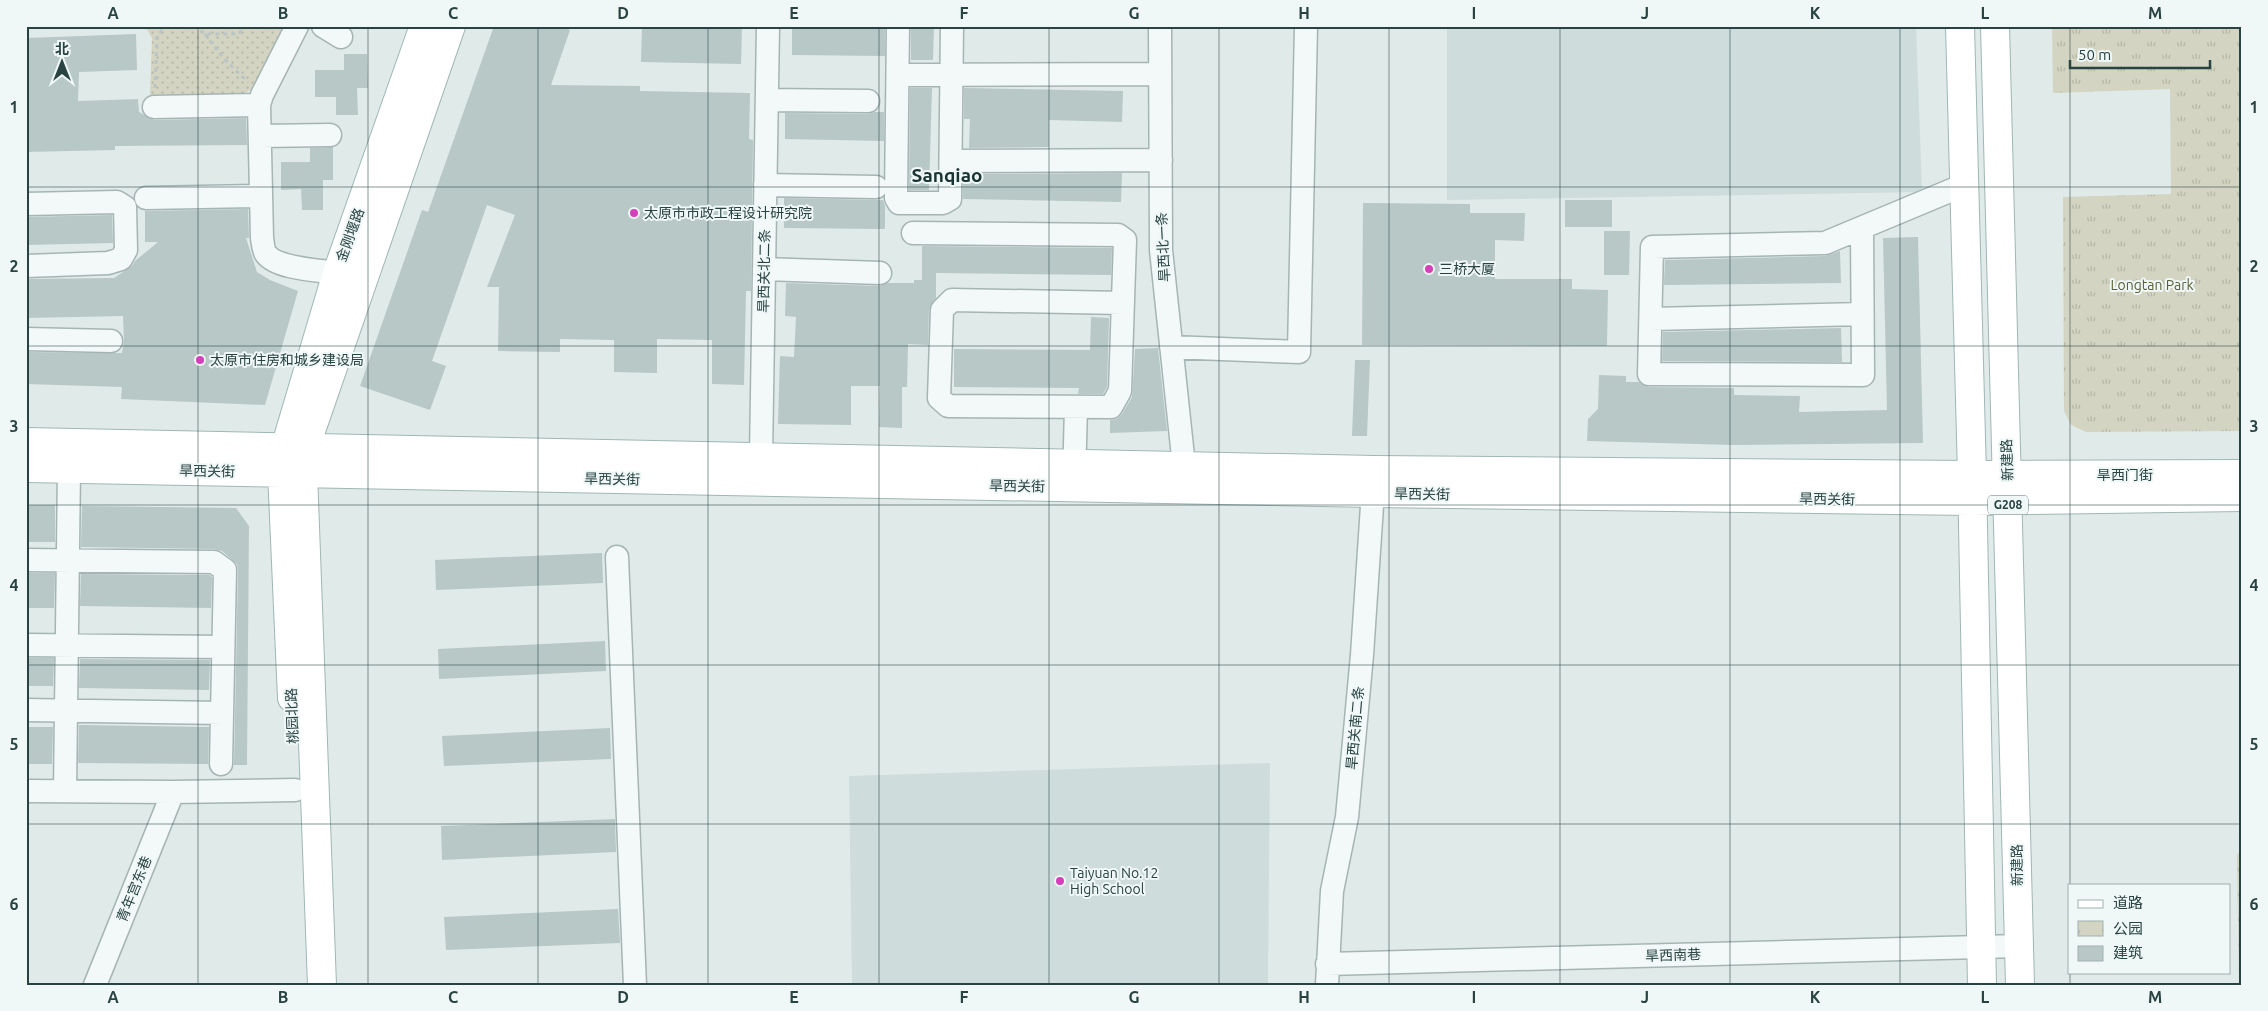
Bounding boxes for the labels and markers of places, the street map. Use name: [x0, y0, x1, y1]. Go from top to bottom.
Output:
place label: 太原市市政工程设计研究院: [644, 205, 812, 221]
marker: 太原市市政工程设计研究院: [628, 207, 640, 219]
place label: 三桥大厦: [1439, 261, 1495, 277]
marker: 三桥大厦: [1423, 263, 1435, 275]
place label: 太原市住房和城乡建设局: [210, 352, 364, 368]
marker: 太原市住房和城乡建设局: [194, 354, 206, 366]
place label: Taiyuan No.12 High School: [1070, 865, 1158, 897]
marker: Taiyuan No.12 High School: [1054, 875, 1066, 887]

